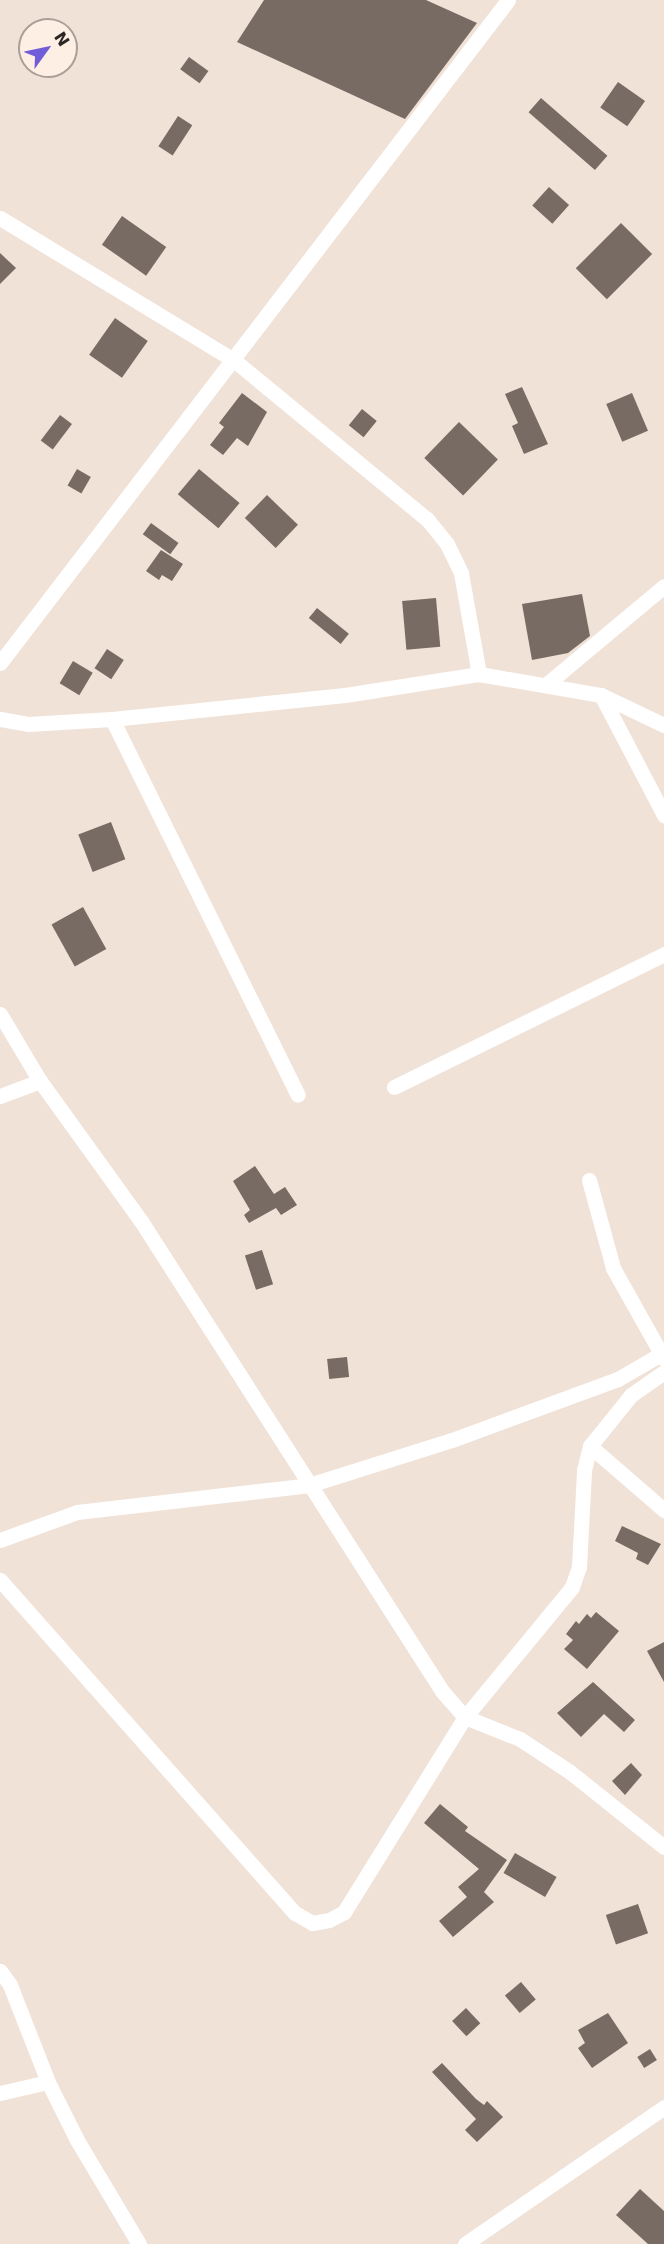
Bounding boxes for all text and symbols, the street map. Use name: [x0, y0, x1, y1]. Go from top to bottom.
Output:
north arrow: [18, 18, 78, 78]
text: N: [50, 28, 73, 50]

